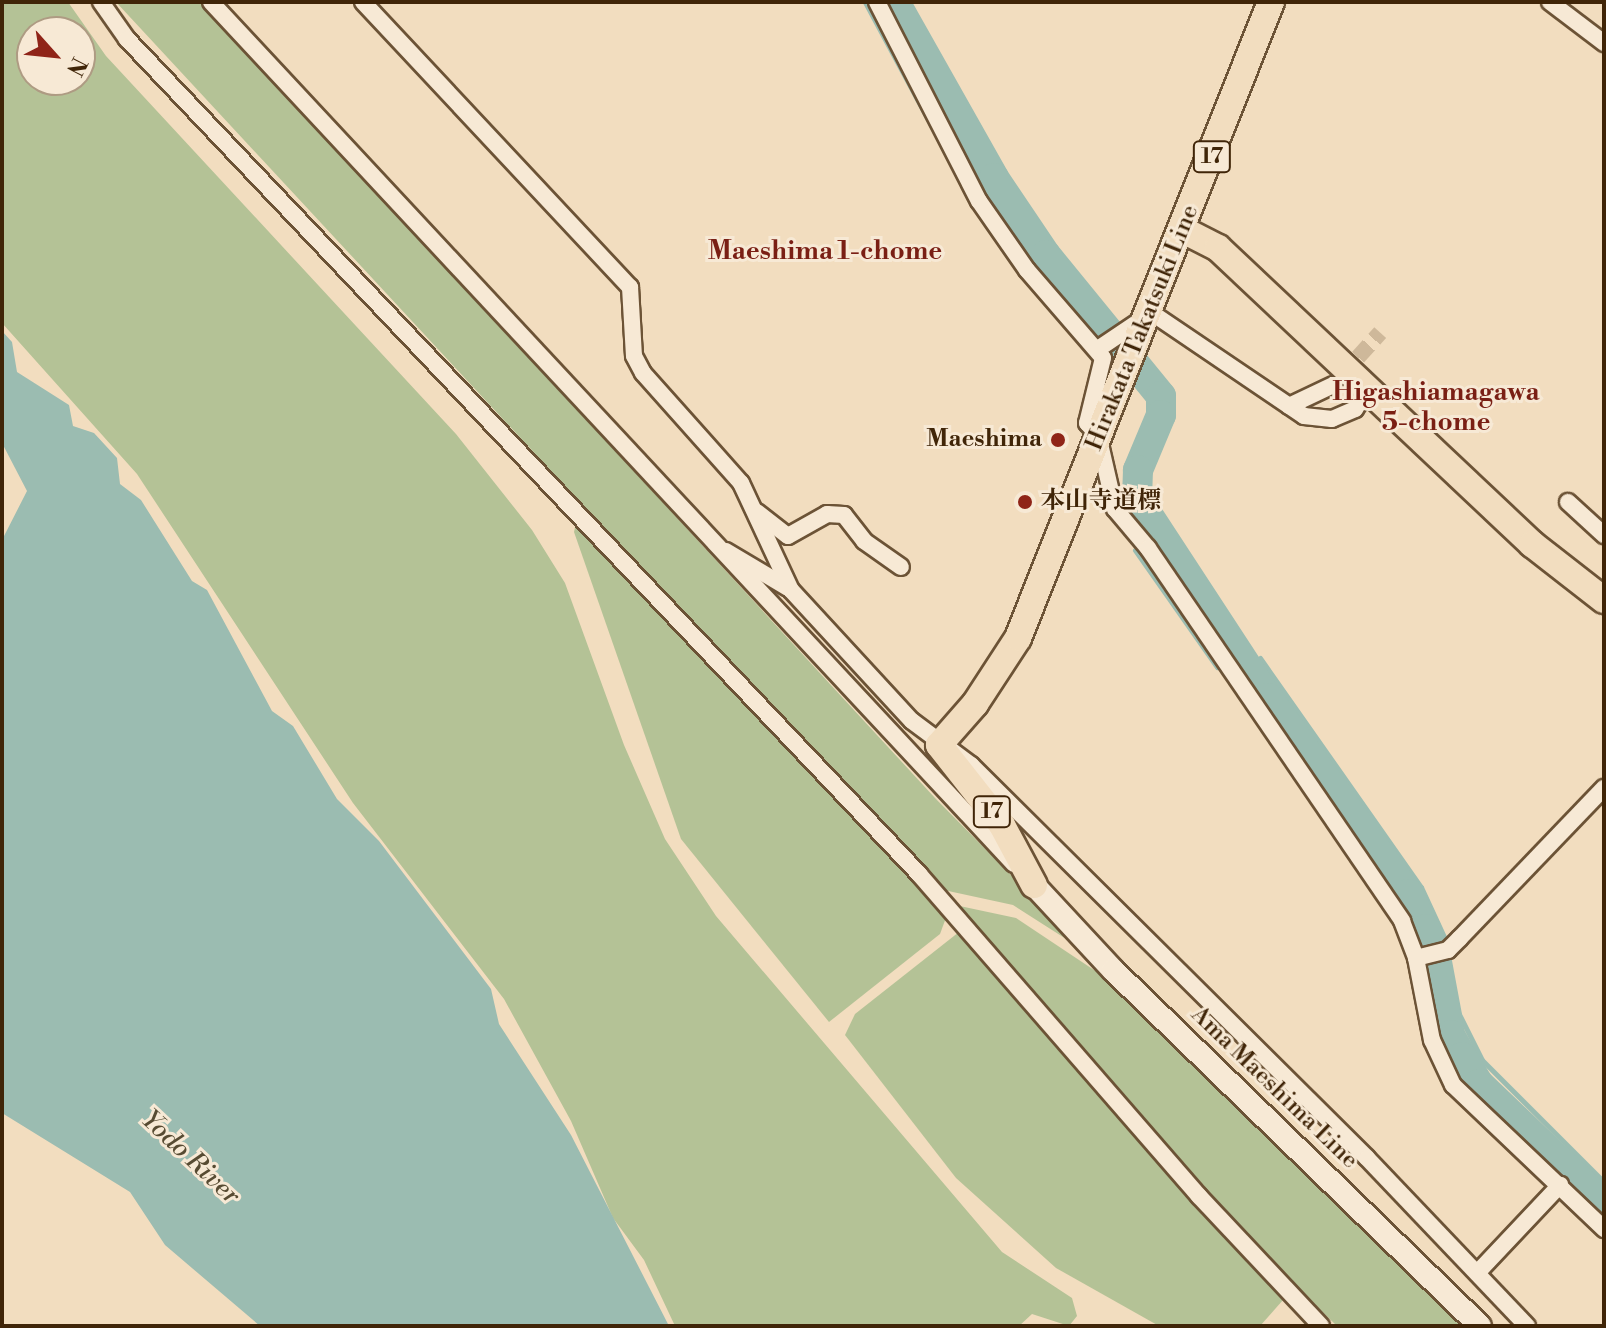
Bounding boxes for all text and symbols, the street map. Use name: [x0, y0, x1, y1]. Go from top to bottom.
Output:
north arrow: [16, 16, 96, 96]
text: N: [60, 52, 92, 80]
road number: 17: [1192, 139, 1232, 175]
street label: Hirakata Takatsuki Line: [1081, 201, 1205, 455]
district label: Maeshima 1-chome: [708, 236, 942, 268]
district label: Higashiamagawa 5-chome: [1332, 377, 1540, 438]
place label: Maeshima: [926, 426, 1042, 454]
marker: Maeshima: [1049, 431, 1067, 449]
place label: 本山寺道標: [1041, 488, 1161, 516]
marker: 本山寺道標: [1016, 493, 1034, 511]
road number: 17: [972, 794, 1012, 830]
street label: Ama Maeshima Line: [1184, 1001, 1364, 1175]
water label: Yodo River: [134, 1105, 246, 1211]

